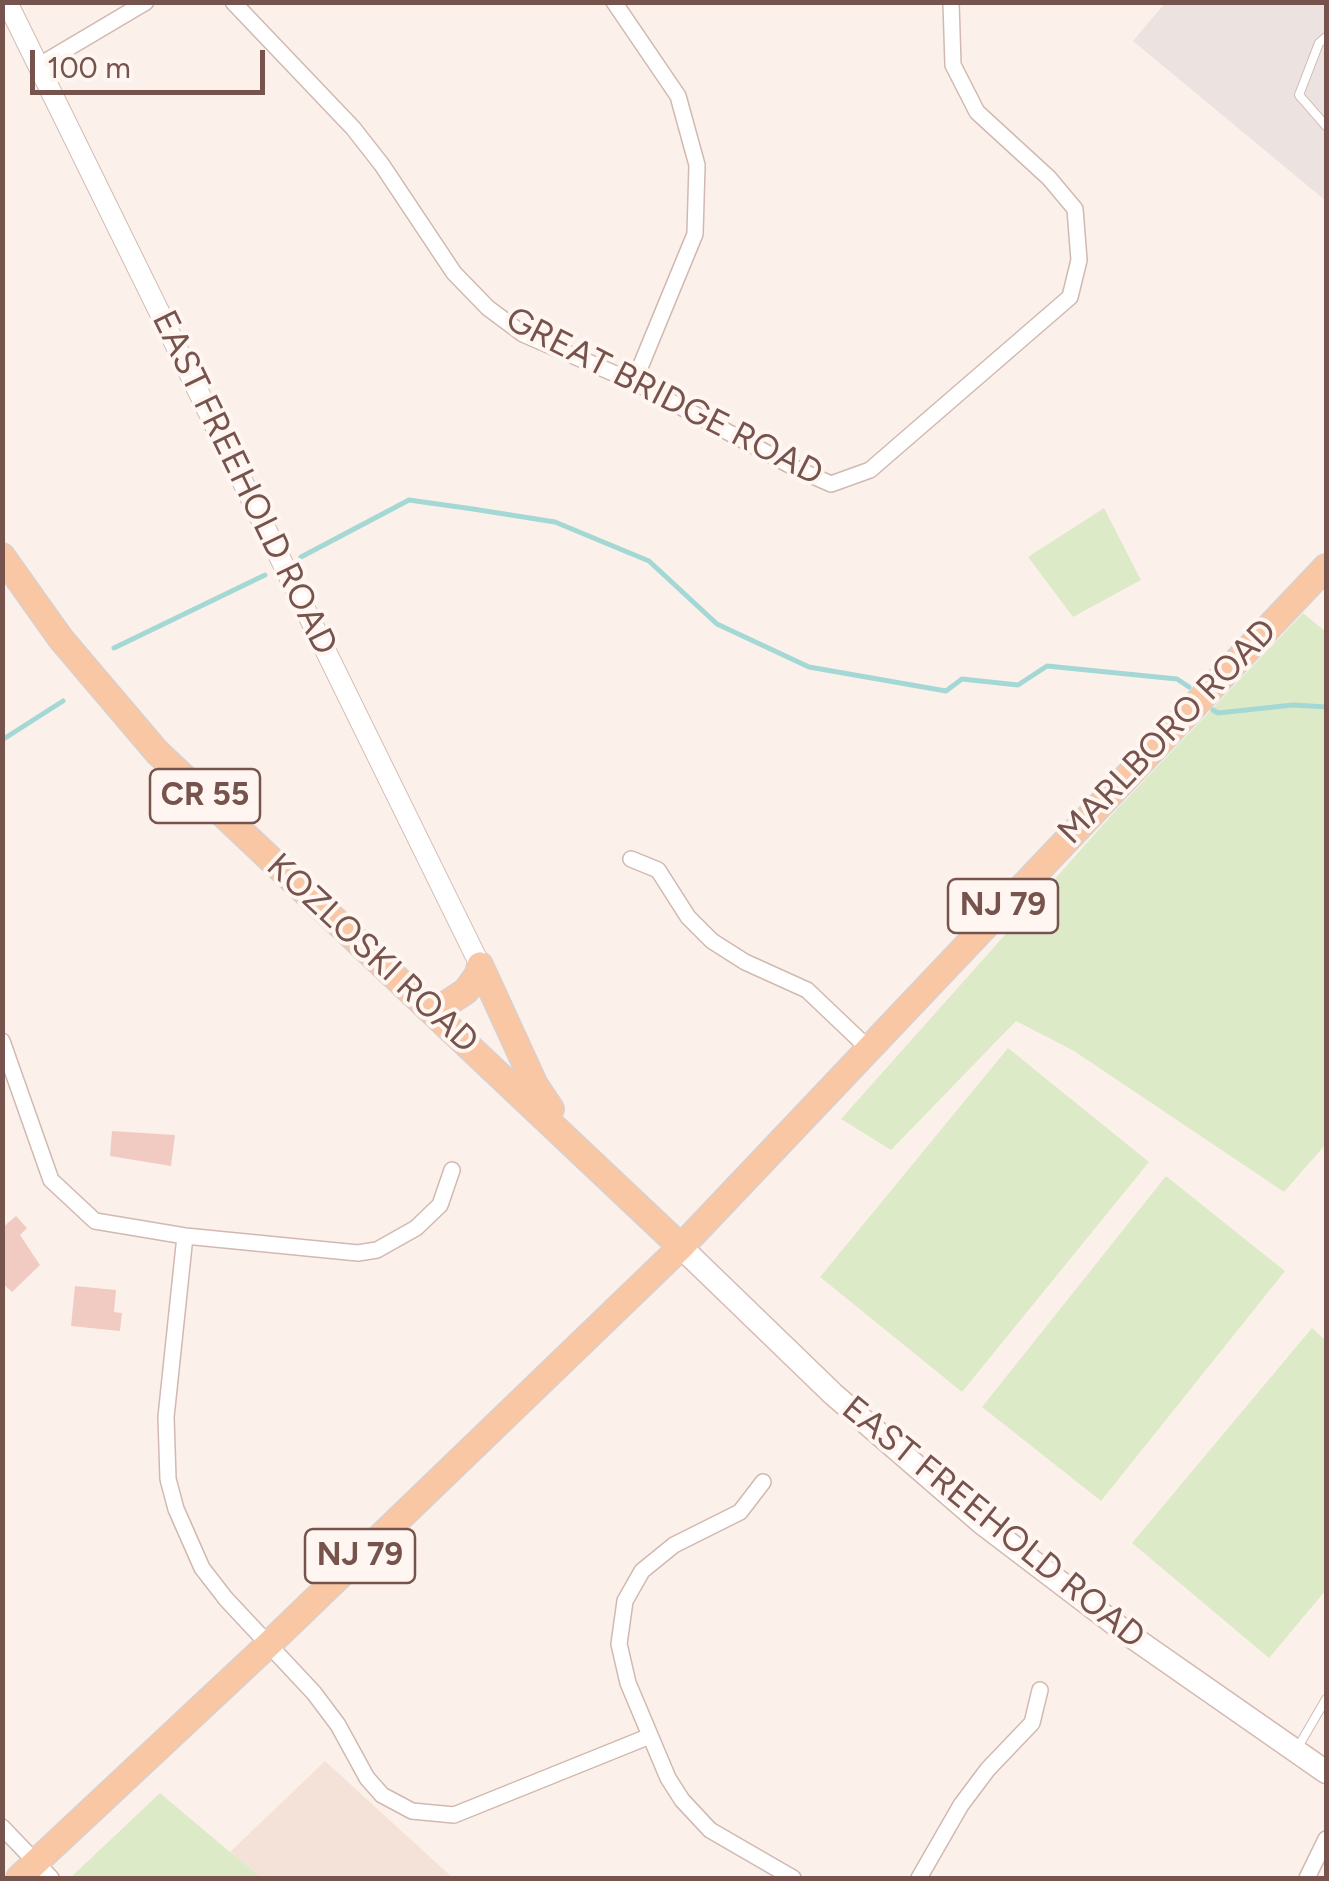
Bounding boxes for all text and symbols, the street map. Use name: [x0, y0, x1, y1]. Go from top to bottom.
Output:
scale bar: [35, 30, 270, 92]
text: 100 m: [47, 49, 131, 86]
street label: GREAT BRIDGE ROAD: [498, 299, 830, 495]
street label: EAST FREEHOLD ROAD: [142, 304, 346, 662]
street label: MARLBORO ROAD: [1050, 611, 1286, 853]
road number: CR 55: [150, 769, 260, 823]
street label: KOZLOSKI ROAD: [258, 845, 486, 1063]
road number: NJ 79: [948, 879, 1058, 933]
street label: EAST FREEHOLD ROAD: [833, 1388, 1153, 1658]
road number: NJ 79: [305, 1529, 415, 1583]

